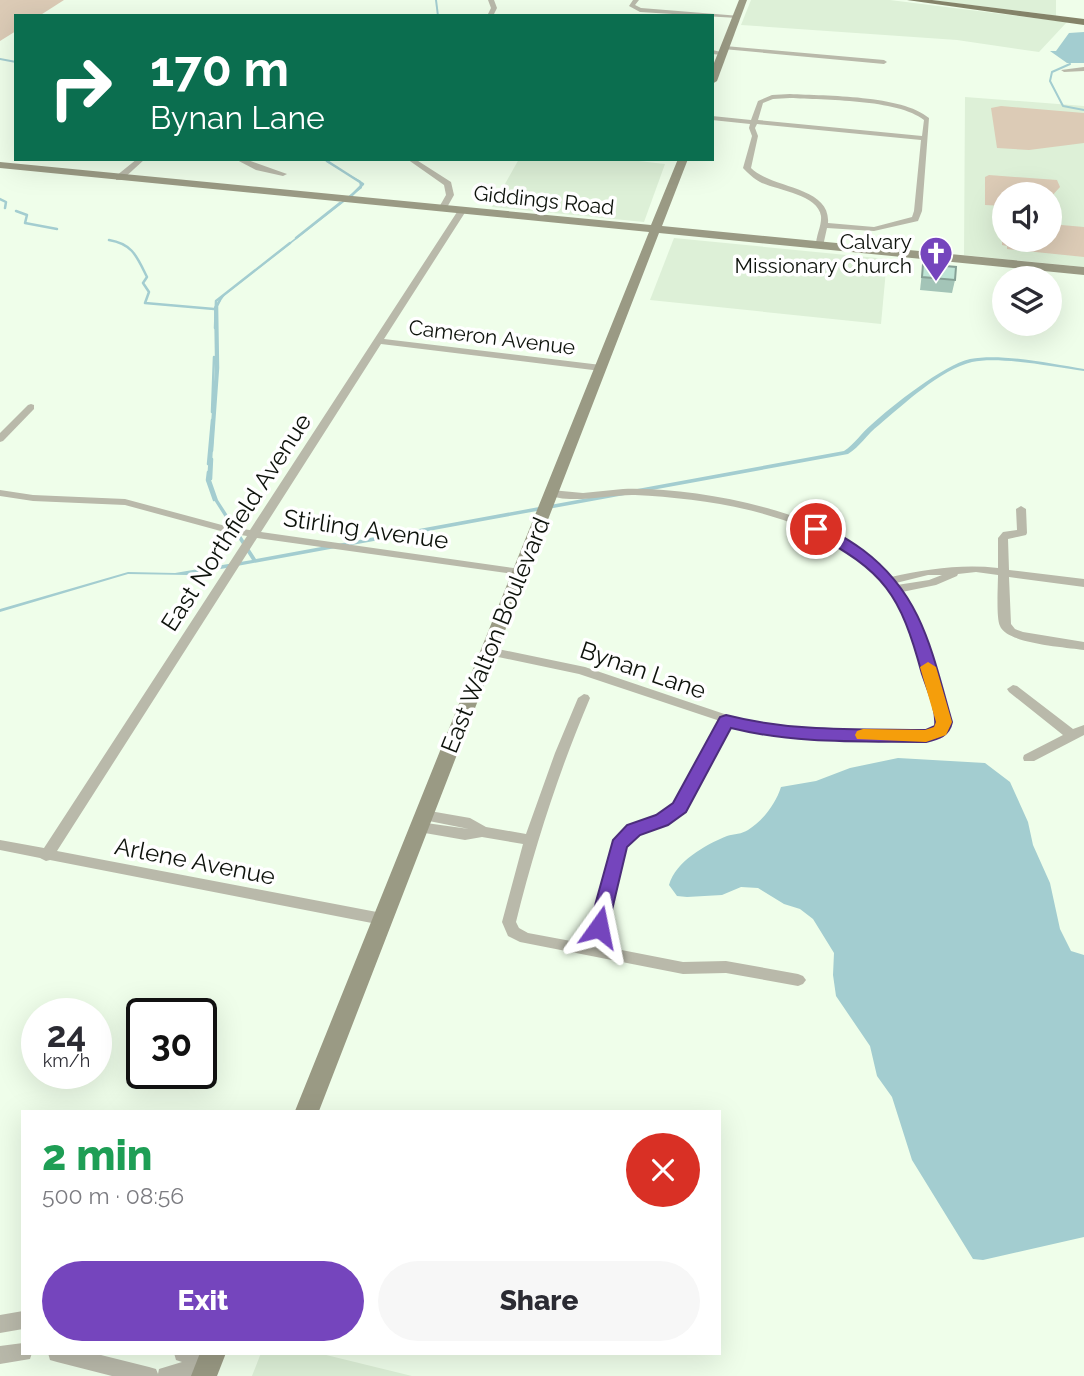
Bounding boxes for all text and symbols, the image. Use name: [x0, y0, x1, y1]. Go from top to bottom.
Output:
text: 170 m: [150, 40, 289, 97]
icon: right: [35, 42, 126, 133]
text: Bynan Lane: [150, 99, 325, 136]
street label: Giddings Road: [472, 180, 616, 220]
map controls: [992, 182, 1062, 336]
button: sound: [992, 182, 1062, 252]
place label: Calvary Missionary Church: [734, 229, 912, 278]
church icon: Calvary Missionary Church: [917, 234, 955, 283]
button: layers: [992, 266, 1062, 336]
street label: Cameron Avenue: [407, 314, 577, 360]
street label: East Northfield Avenue: [155, 408, 317, 636]
pin: [786, 499, 846, 559]
street label: Stirling Avenue: [282, 503, 450, 555]
icon: arrive: [797, 510, 835, 548]
street label: East Walton Boulevard: [434, 513, 556, 757]
street label: Bynan Lane: [576, 635, 710, 705]
street label: Arlene Avenue: [112, 831, 278, 891]
position arrow: [562, 890, 636, 964]
speed limit sign: 30: [126, 998, 217, 1089]
text: 24: [47, 1014, 86, 1055]
text: km/h: [43, 1050, 90, 1071]
text: 2 min: [42, 1131, 152, 1180]
button: close: [626, 1133, 700, 1207]
text: 500 m · 08:56: [42, 1182, 184, 1209]
button: Exit: [42, 1261, 364, 1341]
button: Share: [378, 1261, 700, 1341]

